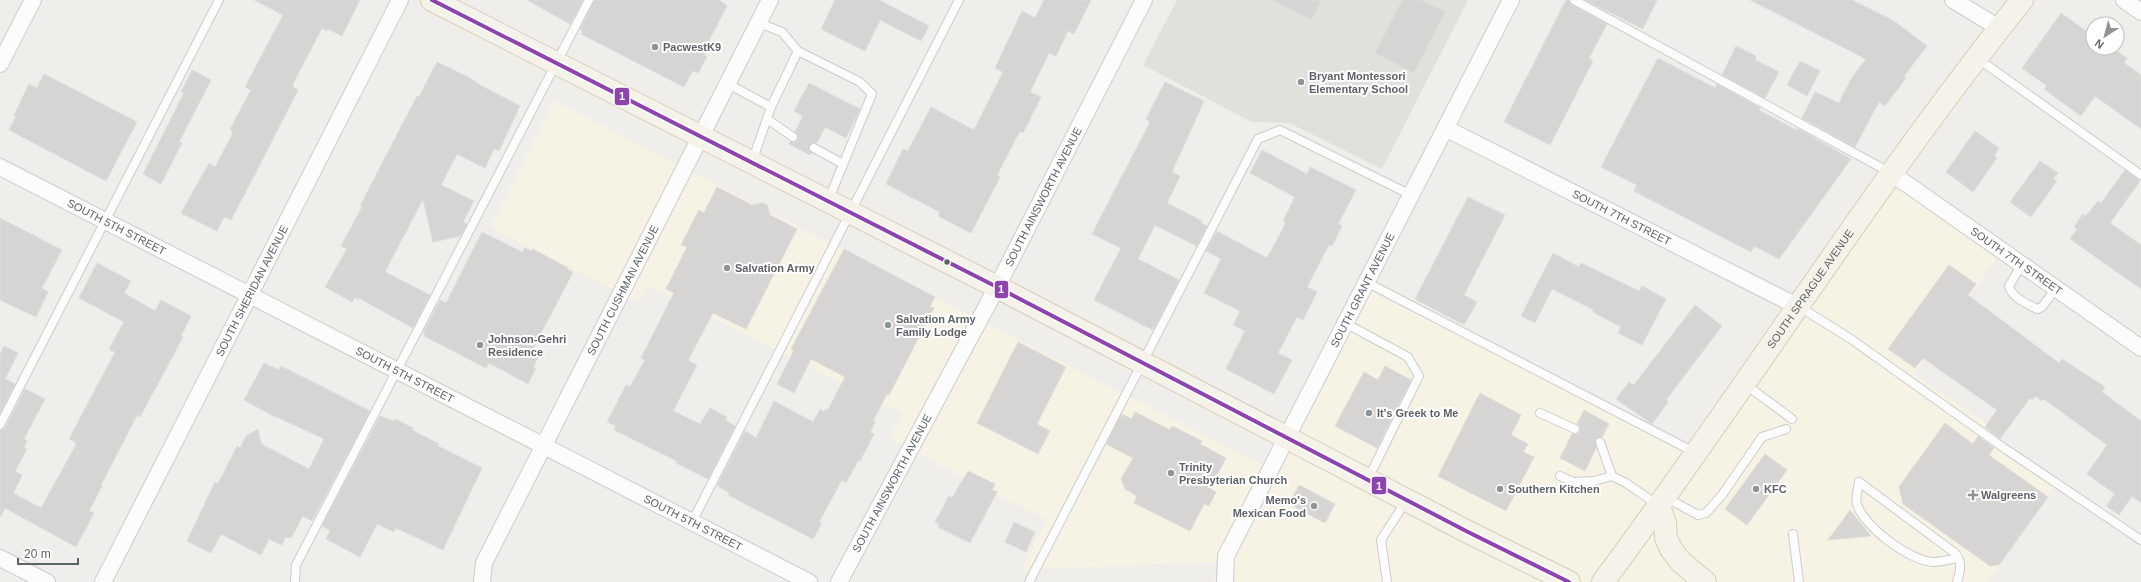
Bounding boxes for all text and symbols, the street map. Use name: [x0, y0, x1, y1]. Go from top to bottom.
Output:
north arrow: [2085, 16, 2125, 56]
text: N: [2092, 37, 2106, 51]
place label: PacwestK9: [663, 41, 721, 53]
marker: PacwestK9: [650, 42, 660, 52]
place label: Bryant Montessori Elementary School: [1309, 70, 1408, 95]
marker: Bryant Montessori Elementary School: [1296, 77, 1306, 87]
line badge: 1: [614, 87, 630, 106]
text: 1: [619, 90, 625, 102]
street label: SOUTH AINSWORTH AVENUE: [1003, 125, 1084, 269]
street label: SOUTH 7TH STREET: [1570, 187, 1673, 247]
street label: SOUTH 5TH STREET: [65, 197, 168, 257]
street label: SOUTH SHERIDAN AVENUE: [213, 223, 290, 358]
street label: SOUTH CUSHMAN AVENUE: [585, 223, 661, 357]
street label: SOUTH 7TH STREET: [1968, 225, 2065, 297]
street label: SOUTH SPRAGUE AVENUE: [1765, 227, 1856, 351]
street label: SOUTH GRANT AVENUE: [1328, 231, 1397, 349]
unlabelled marker: [942, 257, 952, 267]
place label: Salvation Army: [735, 262, 816, 274]
marker: Salvation Army: [722, 263, 732, 273]
line badge: 1: [994, 280, 1009, 299]
text: 1: [998, 283, 1004, 295]
place label: Salvation Army Family Lodge: [896, 313, 977, 338]
marker: Salvation Army Family Lodge: [883, 320, 893, 330]
place label: Johnson-Gehri Residence: [488, 333, 566, 358]
marker: Johnson-Gehri Residence: [475, 340, 485, 350]
street label: SOUTH 5TH STREET: [354, 344, 456, 405]
place label: It's Greek to Me: [1377, 407, 1458, 419]
marker: It's Greek to Me: [1364, 408, 1374, 418]
street label: SOUTH AINSWORTH AVENUE: [850, 412, 934, 554]
place label: Trinity Presbyterian Church: [1179, 461, 1287, 486]
marker: Trinity Presbyterian Church: [1166, 468, 1176, 478]
line badge: 1: [1371, 476, 1387, 495]
text: 1: [1376, 480, 1382, 492]
place label: Southern Kitchen: [1508, 483, 1600, 495]
place label: KFC: [1764, 483, 1787, 495]
marker: Southern Kitchen: [1495, 484, 1505, 494]
marker: KFC: [1751, 484, 1761, 494]
place label: Walgreens: [1981, 489, 2036, 501]
marker: Walgreens: [1968, 490, 1978, 500]
street label: SOUTH 5TH STREET: [642, 492, 745, 553]
place label: Memo's Mexican Food: [1233, 494, 1306, 519]
marker: Memo's Mexican Food: [1309, 501, 1319, 511]
scale bar: [18, 540, 78, 566]
text: 20 m: [24, 547, 51, 561]

